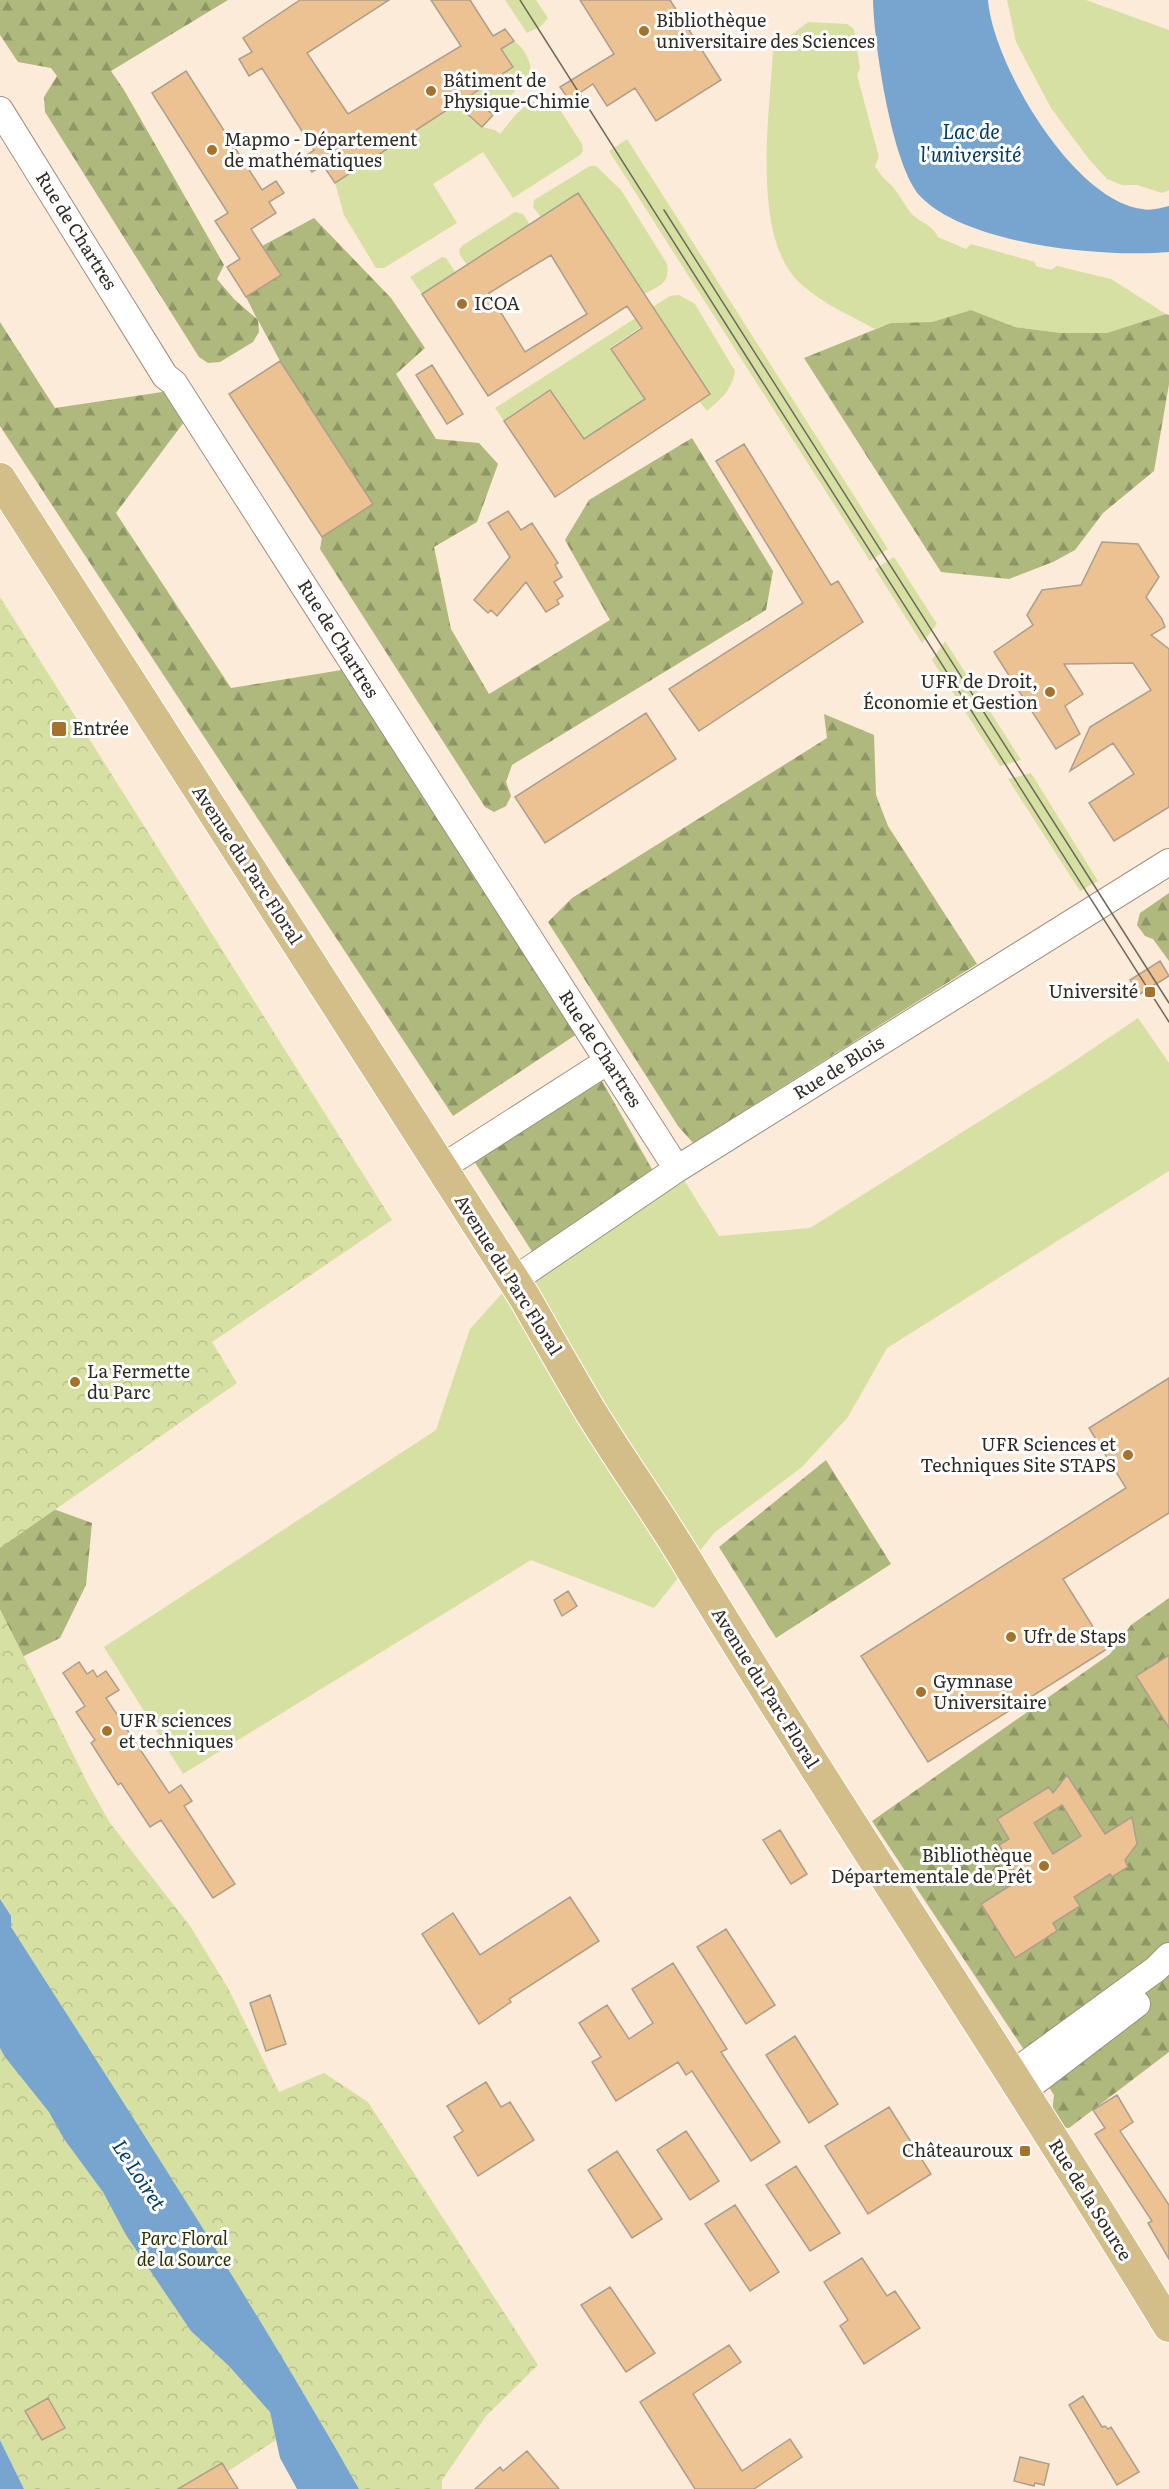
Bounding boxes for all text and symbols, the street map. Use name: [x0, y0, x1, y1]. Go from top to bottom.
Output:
place label: Bibliothèque universitaire des Sciences: [656, 6, 875, 54]
marker: Bibliothèque universitaire des Sciences: [637, 24, 651, 38]
place label: Bâtiment de Physique-Chimie: [443, 66, 590, 114]
marker: Bâtiment de Physique-Chimie: [424, 84, 438, 98]
water label: Lac de l'université: [920, 115, 1022, 168]
place label: Mapmo - Département de mathématiques: [224, 125, 418, 173]
marker: Mapmo - Département de mathématiques: [205, 143, 219, 157]
street label: Rue de Chartres: [30, 166, 125, 295]
place label: ICOA: [474, 289, 520, 316]
marker: ICOA: [455, 297, 469, 311]
street label: Rue de Chartres: [292, 574, 387, 703]
place label: UFR de Droit, Économie et Gestion: [863, 667, 1038, 715]
marker: UFR de Droit, Économie et Gestion: [1043, 685, 1057, 699]
place label: Entrée: [72, 714, 129, 741]
marker: Entrée: [50, 720, 68, 738]
street label: Avenue du Parc Floral: [187, 779, 310, 949]
place label: Université: [1048, 977, 1138, 1004]
street label: Rue de Chartres: [553, 984, 649, 1112]
marker: Université: [1143, 985, 1157, 999]
street label: Rue de Blois: [787, 1028, 889, 1105]
street label: Avenue du Parc Floral: [449, 1189, 570, 1360]
place label: La Fermette du Parc: [87, 1357, 190, 1405]
marker: La Fermette du Parc: [68, 1375, 82, 1389]
place label: UFR Sciences et Techniques Site STAPS: [920, 1430, 1117, 1478]
marker: UFR Sciences et Techniques Site STAPS: [1121, 1448, 1135, 1462]
street label: Avenue du Parc Floral: [706, 1602, 827, 1773]
place label: Ufr de Staps: [1023, 1622, 1126, 1649]
marker: Ufr de Staps: [1004, 1630, 1018, 1644]
place label: Gymnase Universitaire: [933, 1667, 1047, 1715]
marker: Gymnase Universitaire: [914, 1685, 928, 1699]
place label: UFR sciences et techniques: [119, 1706, 233, 1754]
marker: UFR sciences et techniques: [100, 1724, 114, 1738]
place label: Bibliothèque Départementale de Prêt: [831, 1841, 1033, 1889]
marker: Bibliothèque Départementale de Prêt: [1037, 1859, 1051, 1873]
water label: Le Loiret: [107, 2133, 175, 2215]
street label: Rue de la Source: [1043, 2133, 1140, 2265]
place label: Châteauroux: [902, 2136, 1014, 2163]
marker: Châteauroux: [1018, 2144, 1032, 2158]
park label: Parc Floral de la Source: [137, 2224, 231, 2272]

